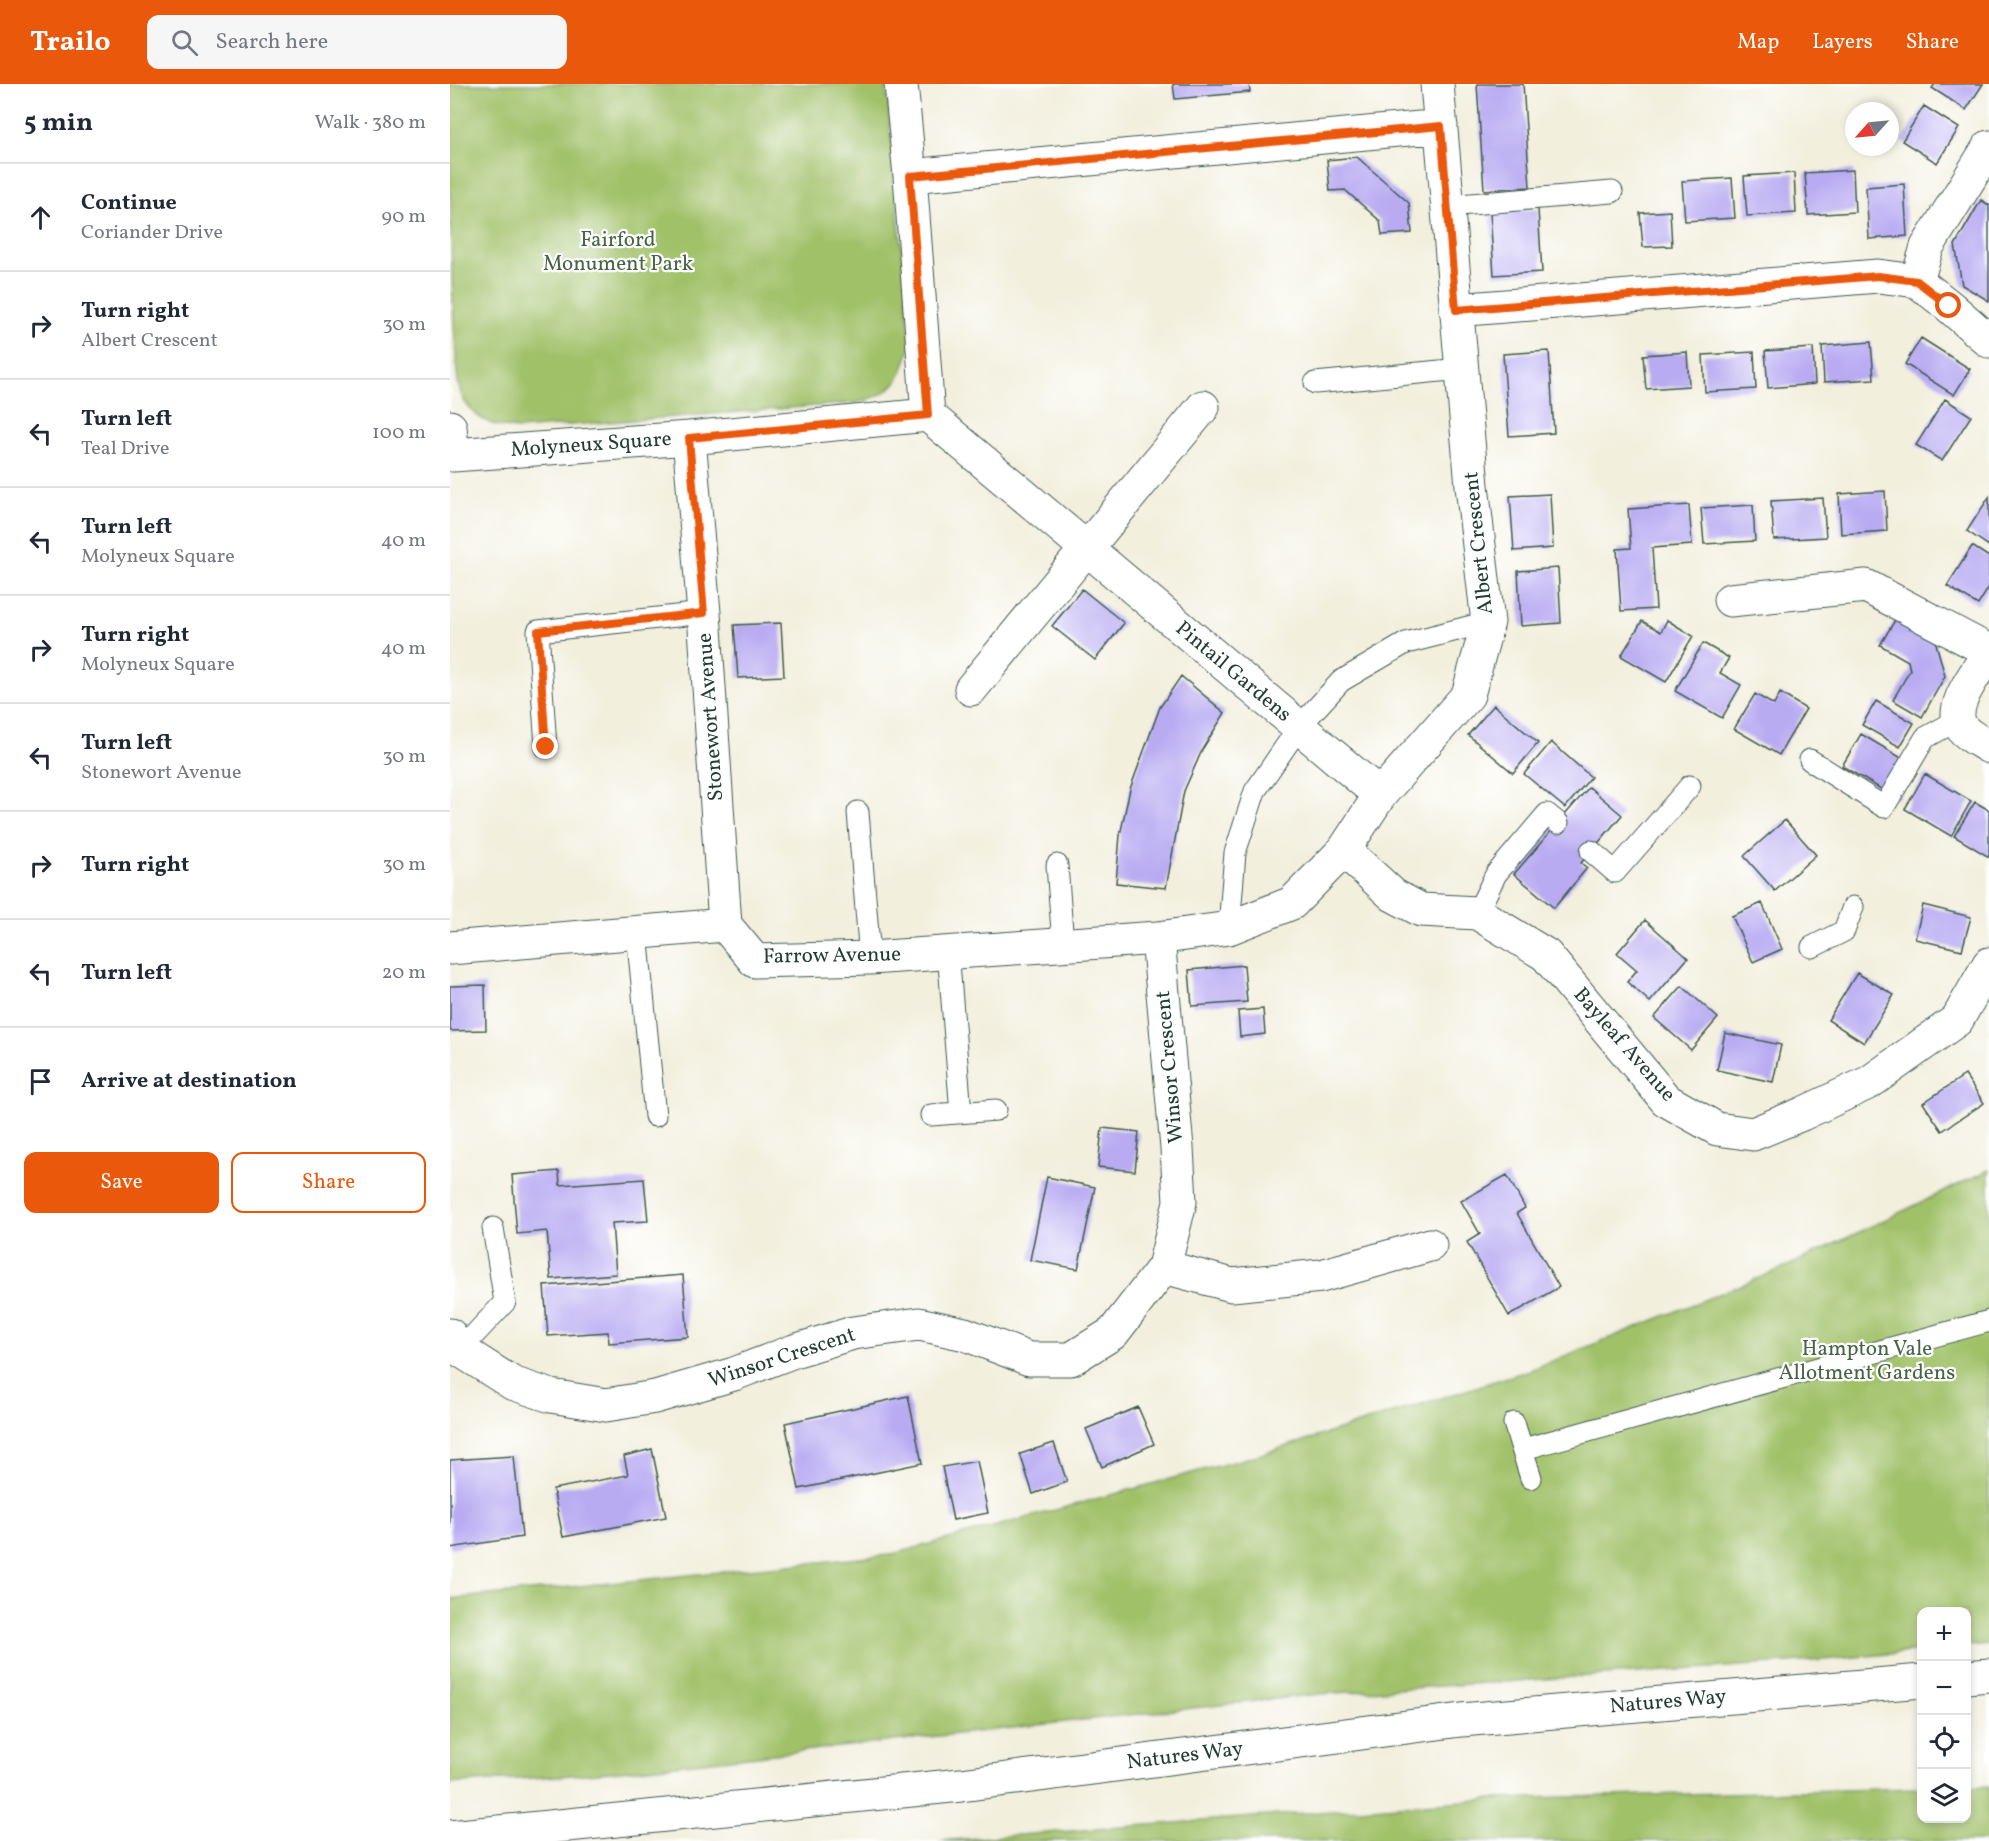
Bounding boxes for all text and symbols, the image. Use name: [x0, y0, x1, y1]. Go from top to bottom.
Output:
search box: [147, 15, 567, 69]
text: Trailo: [30, 23, 111, 62]
icon: search: [168, 26, 201, 59]
text: Search here: [216, 27, 328, 58]
text: Map: [1737, 28, 1779, 57]
text: Layers: [1812, 28, 1873, 57]
text: Share: [1906, 28, 1959, 57]
north arrow: [1845, 102, 1899, 156]
text: 5 min: [24, 105, 93, 141]
text: Walk · 380 m: [314, 109, 426, 137]
text: Continue: [81, 188, 177, 219]
icon: ahead: [24, 201, 57, 234]
text: 90 m: [382, 203, 426, 231]
text: Coriander Drive: [81, 219, 223, 247]
park label: Fairford Monument Park: [543, 226, 694, 279]
route start: [1935, 292, 1961, 318]
text: Turn right: [81, 296, 189, 327]
icon: right: [24, 309, 57, 342]
text: 30 m: [382, 311, 426, 339]
text: Albert Crescent: [81, 327, 218, 355]
text: Turn left: [81, 404, 172, 435]
icon: left: [24, 417, 57, 450]
text: 100 m: [372, 419, 426, 447]
street label: Molyneux Square: [510, 425, 673, 465]
text: Teal Drive: [81, 435, 170, 463]
street label: Albert Crescent: [1457, 470, 1501, 616]
text: Turn left: [81, 512, 172, 543]
icon: left: [24, 525, 57, 558]
text: 40 m: [381, 527, 426, 555]
text: Molyneux Square: [81, 543, 235, 571]
street label: Pintail Gardens: [1169, 615, 1297, 729]
text: Turn right: [81, 620, 189, 651]
street label: Stonewort Avenue: [691, 632, 731, 802]
icon: right: [24, 633, 57, 666]
text: 40 m: [381, 635, 426, 663]
text: Molyneux Square: [81, 651, 235, 679]
text: Turn left: [81, 728, 172, 759]
route end: [532, 733, 558, 759]
icon: left: [24, 741, 57, 774]
text: 30 m: [382, 743, 426, 771]
text: Stonewort Avenue: [81, 759, 241, 787]
icon: right: [24, 849, 57, 882]
text: Turn right: [81, 850, 189, 881]
text: 30 m: [382, 851, 426, 879]
street label: Farrow Avenue: [763, 940, 901, 972]
icon: left: [24, 957, 57, 990]
text: Turn left: [81, 958, 172, 989]
text: 20 m: [382, 959, 426, 987]
street label: Bayleaf Avenue: [1566, 981, 1682, 1109]
street label: Winsor Crescent: [1149, 989, 1191, 1145]
icon: arrive: [24, 1065, 57, 1098]
text: Arrive at destination: [81, 1066, 297, 1097]
button: Save: [24, 1152, 219, 1213]
button: Share: [231, 1152, 426, 1213]
street label: Winsor Crescent: [705, 1321, 859, 1395]
park label: Hampton Vale Allotment Gardens: [1779, 1335, 1955, 1388]
map controls: [1917, 1607, 1971, 1823]
button: +: [1917, 1607, 1971, 1661]
button: −: [1917, 1661, 1971, 1715]
street label: Natures Way: [1608, 1682, 1728, 1722]
button: locate: [1917, 1715, 1971, 1769]
street label: Natures Way: [1125, 1734, 1245, 1778]
button: layers: [1917, 1769, 1971, 1823]

